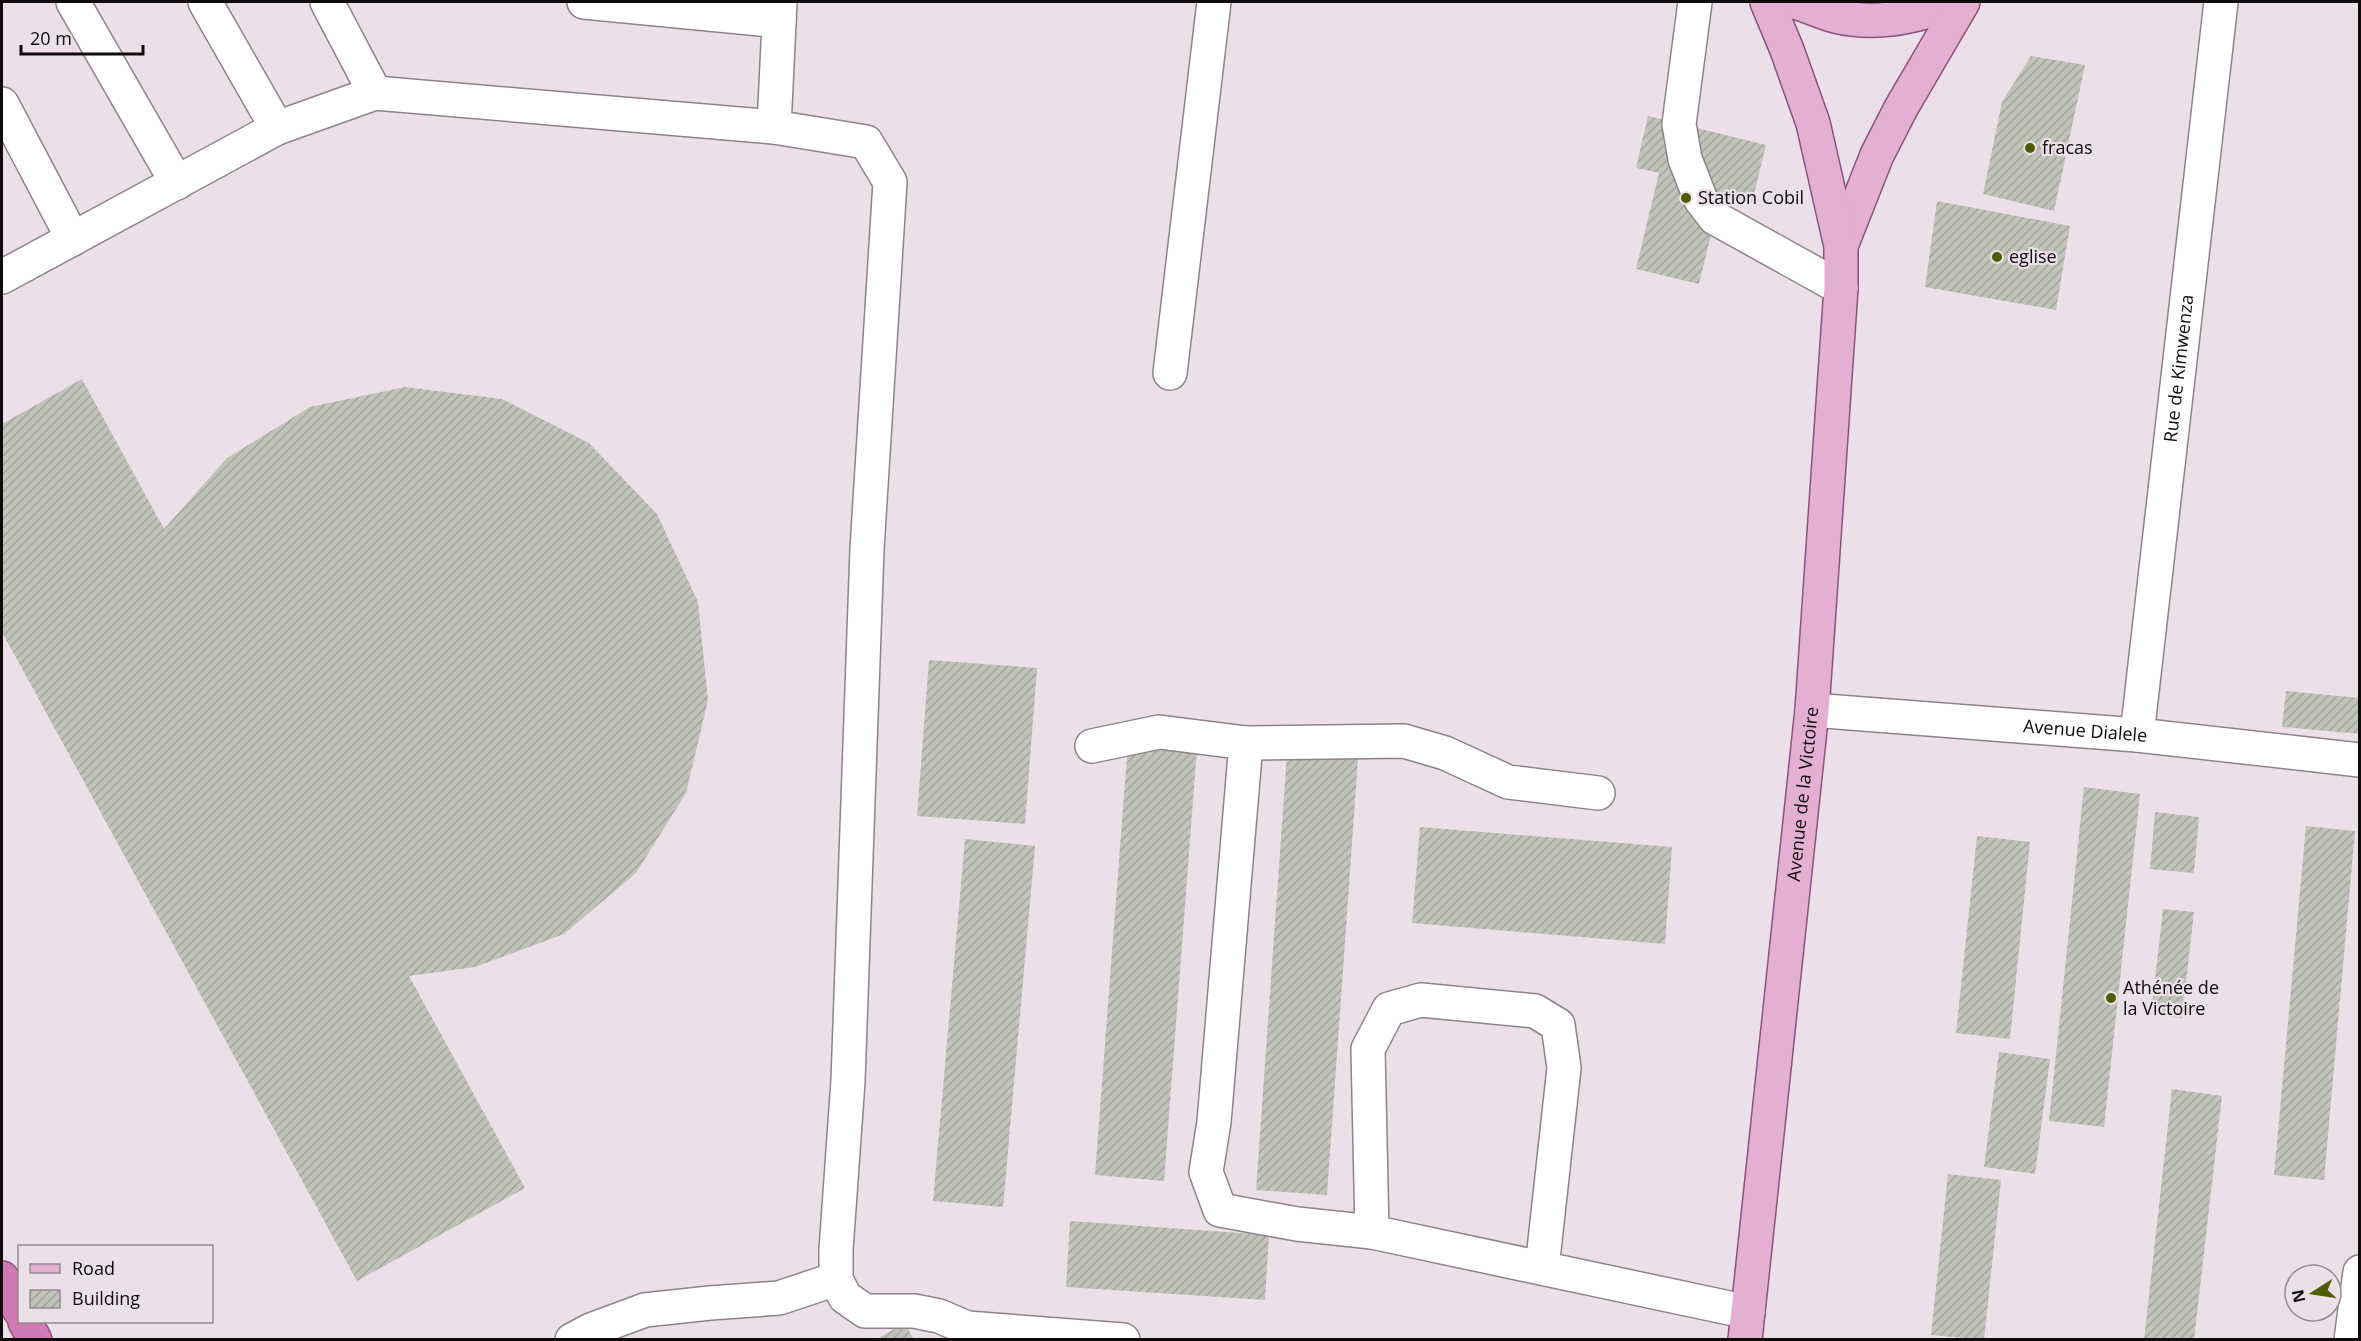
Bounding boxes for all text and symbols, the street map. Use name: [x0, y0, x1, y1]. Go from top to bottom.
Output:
scale bar: [21, 18, 142, 56]
text: 20 m: [30, 26, 72, 50]
place label: fracas: [2042, 135, 2093, 159]
marker: fracas: [2023, 141, 2037, 155]
place label: Station Cobil: [1698, 185, 1804, 209]
marker: Station Cobil: [1679, 191, 1693, 205]
place label: eglise: [2009, 244, 2057, 268]
marker: eglise: [1990, 250, 2004, 264]
street label: Rue de Kimwenza: [2158, 293, 2198, 443]
street label: Avenue de la Victoire: [1781, 705, 1823, 883]
street label: Avenue Dialele: [2022, 713, 2149, 747]
place label: Athénée de la Victoire: [2123, 975, 2219, 1020]
marker: Athénée de la Victoire: [2104, 991, 2118, 1005]
legend: [18, 1245, 213, 1323]
text: Road: [72, 1256, 115, 1280]
north arrow: [2283, 1263, 2343, 1323]
text: Building: [72, 1286, 140, 1310]
text: N: [2286, 1287, 2310, 1305]

